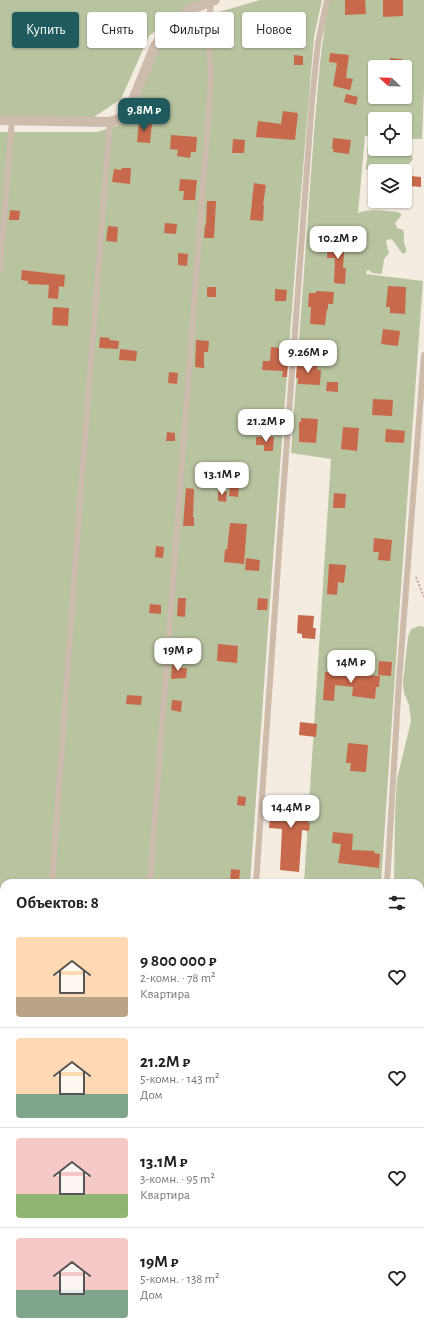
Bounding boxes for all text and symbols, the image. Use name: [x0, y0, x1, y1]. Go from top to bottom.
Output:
chip: Купить: [12, 12, 79, 48]
chip: Снять: [87, 12, 147, 48]
chip: Фильтры: [155, 12, 234, 48]
chip: Новое: [242, 12, 306, 48]
north arrow: [368, 60, 412, 104]
map controls: [368, 60, 412, 208]
pin: 9.8M ₽: [111, 98, 177, 132]
text: 9.8M ₽: [127, 104, 161, 117]
button: locate: [368, 112, 412, 156]
button: layers: [368, 164, 412, 208]
pin: 10.2M ₽: [301, 226, 375, 260]
text: 10.2M ₽: [319, 232, 357, 245]
pin: 9.26M ₽: [271, 340, 345, 374]
text: 9.26M ₽: [288, 346, 328, 359]
pin: 21.2M ₽: [229, 409, 303, 443]
text: 21.2M ₽: [247, 415, 285, 428]
pin: 13.1M ₽: [185, 462, 259, 496]
text: 13.1M ₽: [204, 468, 240, 481]
pin: 19M ₽: [150, 638, 206, 672]
text: 19M ₽: [163, 644, 193, 657]
pin: 14M ₽: [323, 650, 379, 684]
text: 14M ₽: [336, 656, 366, 669]
pin: 14.4M ₽: [254, 795, 328, 829]
text: 14.4M ₽: [271, 801, 311, 814]
icon: filters: [386, 892, 408, 914]
text: Объектов: 8: [16, 894, 99, 911]
text: 9 800 000 ₽: [140, 952, 217, 969]
icon: home: [48, 953, 96, 1001]
icon: heart: [386, 966, 408, 988]
text: 2-комн. · 78 m²: [140, 972, 216, 985]
text: Квартира: [140, 988, 190, 1001]
text: 21.2M ₽: [140, 1053, 190, 1070]
icon: home: [48, 1054, 96, 1102]
icon: heart: [386, 1067, 408, 1089]
text: 5-комн. · 143 m²: [140, 1073, 220, 1086]
text: Дом: [140, 1089, 163, 1102]
text: 13.1M ₽: [140, 1153, 188, 1170]
icon: home: [48, 1154, 96, 1202]
icon: heart: [386, 1167, 408, 1189]
text: 3-комн. · 95 m²: [140, 1173, 215, 1186]
text: Квартира: [140, 1189, 190, 1202]
text: 19M ₽: [140, 1253, 178, 1270]
icon: home: [48, 1254, 96, 1302]
icon: heart: [386, 1267, 408, 1289]
text: 5-комн. · 138 m²: [140, 1273, 220, 1286]
text: Дом: [140, 1289, 163, 1302]

